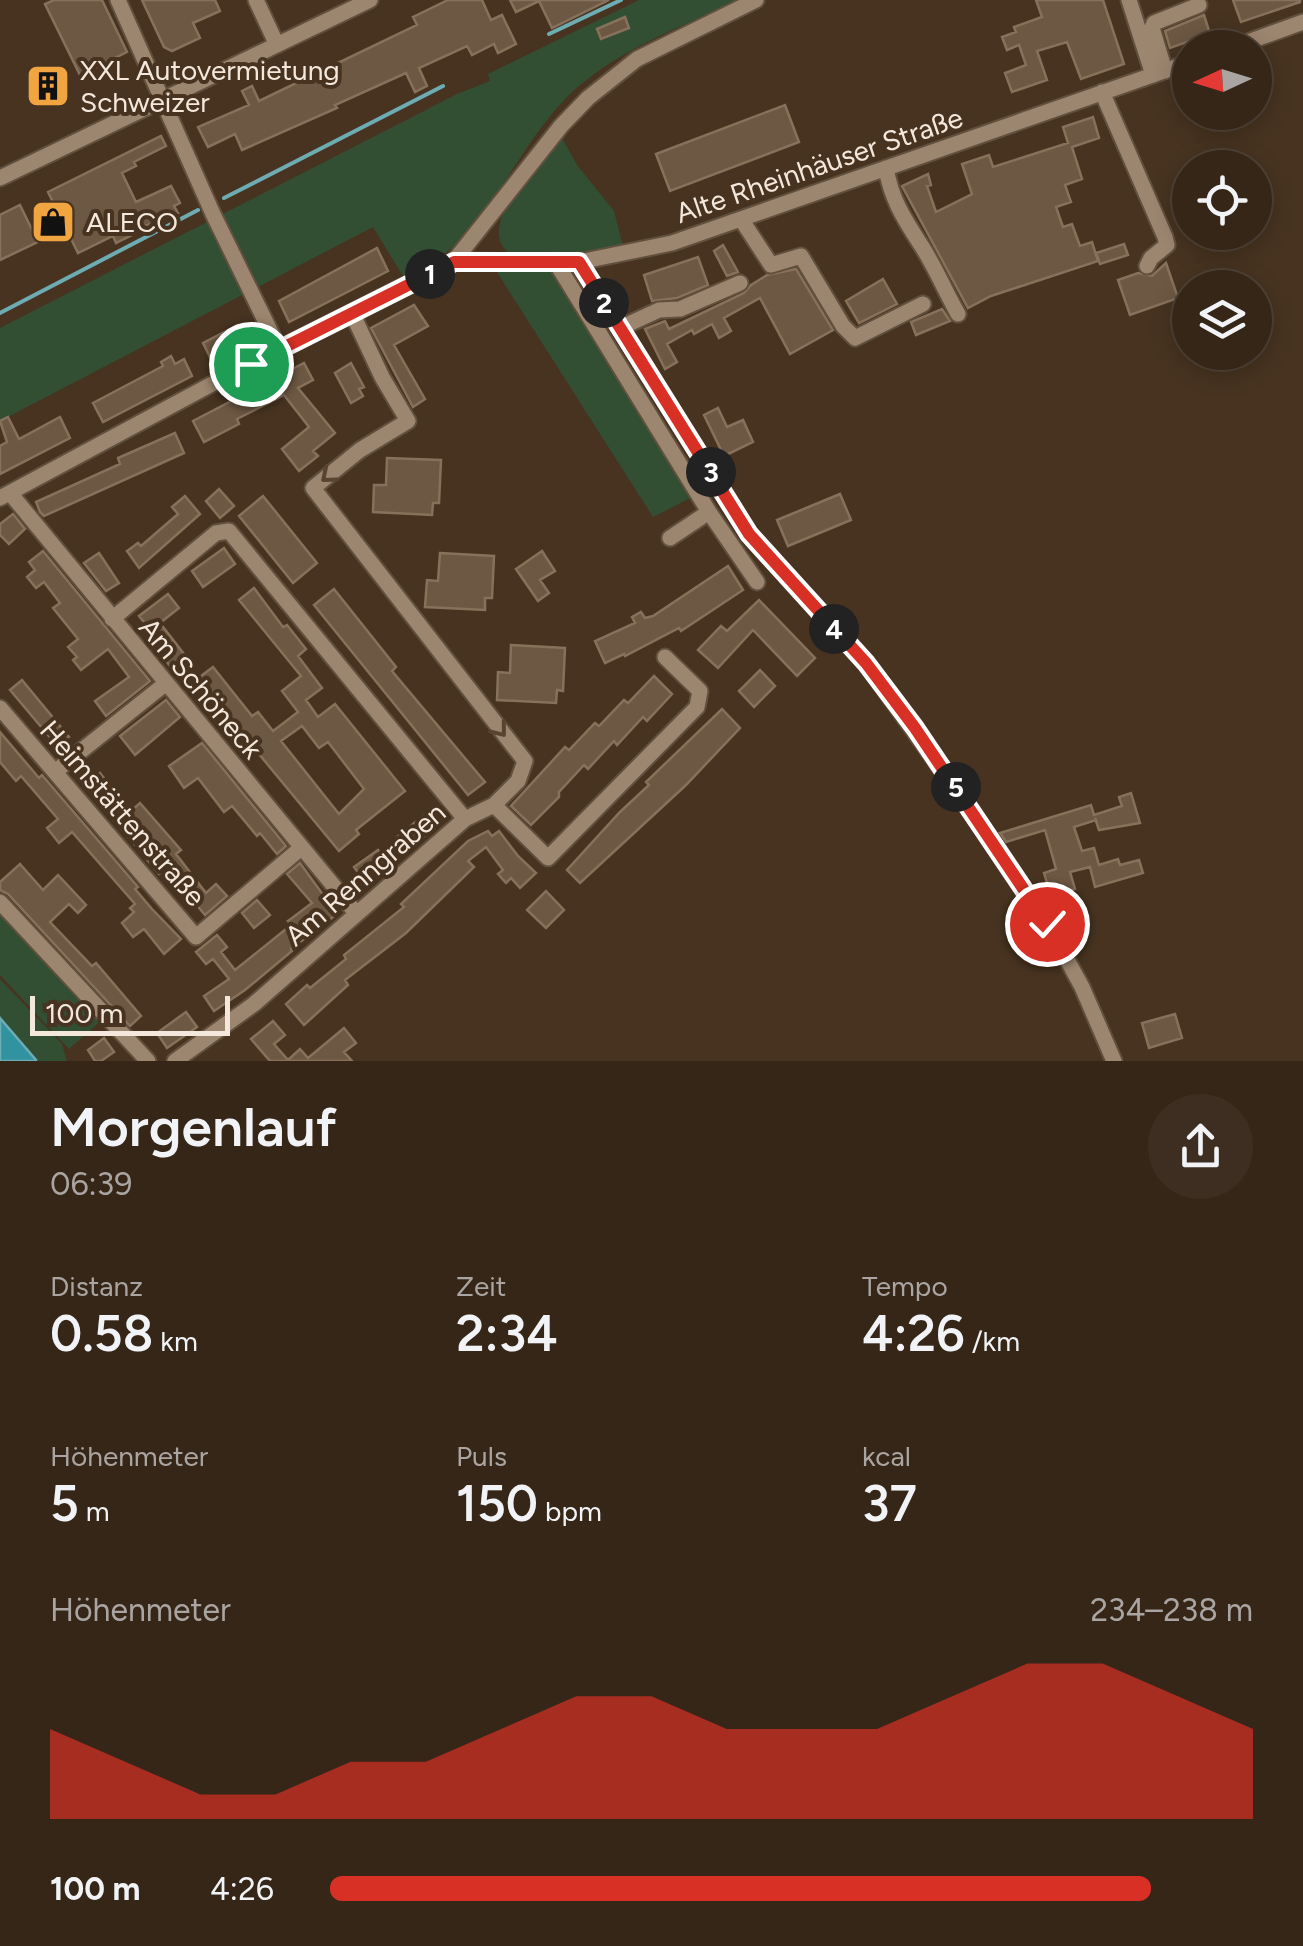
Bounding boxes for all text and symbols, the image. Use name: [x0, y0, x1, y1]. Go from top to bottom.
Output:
north arrow: [1172, 30, 1272, 130]
map controls: [1172, 30, 1272, 370]
place label: XXL Autovermietung Schweizer: [80, 53, 340, 119]
building icon: XXL Autovermietung Schweizer: [25, 63, 71, 109]
street label: Alte Rheinhäuser Straße: [671, 100, 967, 230]
button: locate: [1172, 150, 1272, 250]
shop icon: ALECO: [30, 199, 76, 245]
place label: ALECO: [86, 205, 178, 239]
pin: 1: [405, 249, 455, 299]
text: 1: [424, 257, 436, 291]
button: layers: [1172, 270, 1272, 370]
pin: 2: [579, 278, 629, 328]
text: 2: [596, 286, 612, 320]
pin: [209, 322, 294, 407]
icon: arrive: [224, 337, 279, 392]
pin: 3: [686, 447, 736, 497]
text: 3: [703, 455, 719, 489]
one-way arrow: [321, 464, 339, 482]
pin: 4: [809, 604, 859, 654]
street label: Am Schöneck: [132, 611, 270, 766]
text: 4: [825, 612, 843, 646]
street label: Heimstättenstraße: [33, 713, 213, 913]
one-way arrow: [488, 718, 506, 736]
pin: 5: [931, 762, 981, 812]
text: 5: [948, 770, 964, 804]
street label: Am Renngraben: [278, 795, 452, 953]
pin: [1005, 882, 1090, 967]
icon: check: [1020, 897, 1075, 952]
scale bar: [30, 991, 230, 1036]
text: 100 m: [45, 996, 123, 1030]
text: Morgenlauf: [50, 1094, 337, 1160]
button: share: [1148, 1094, 1253, 1199]
text: 06:39: [50, 1165, 132, 1203]
text: Distanz: [50, 1269, 143, 1303]
text: Zeit: [456, 1269, 506, 1303]
text: Tempo: [862, 1269, 948, 1303]
text: 0.58: [50, 1303, 153, 1364]
text: 2:34: [456, 1303, 558, 1364]
text: 4:26: [862, 1303, 965, 1364]
text: km: [153, 1324, 198, 1358]
text: /km: [965, 1324, 1020, 1358]
text: Höhenmeter: [50, 1439, 208, 1473]
text: Puls: [456, 1439, 507, 1473]
text: kcal: [862, 1439, 911, 1473]
text: 5: [50, 1473, 79, 1534]
text: 150: [456, 1473, 538, 1534]
text: 37: [862, 1473, 917, 1534]
text: m: [79, 1494, 110, 1528]
text: bpm: [538, 1494, 602, 1528]
text: Höhenmeter: [50, 1591, 231, 1629]
text: 234–238 m: [1090, 1591, 1253, 1629]
text: 100 m: [50, 1870, 141, 1908]
text: 4:26: [210, 1870, 274, 1908]

